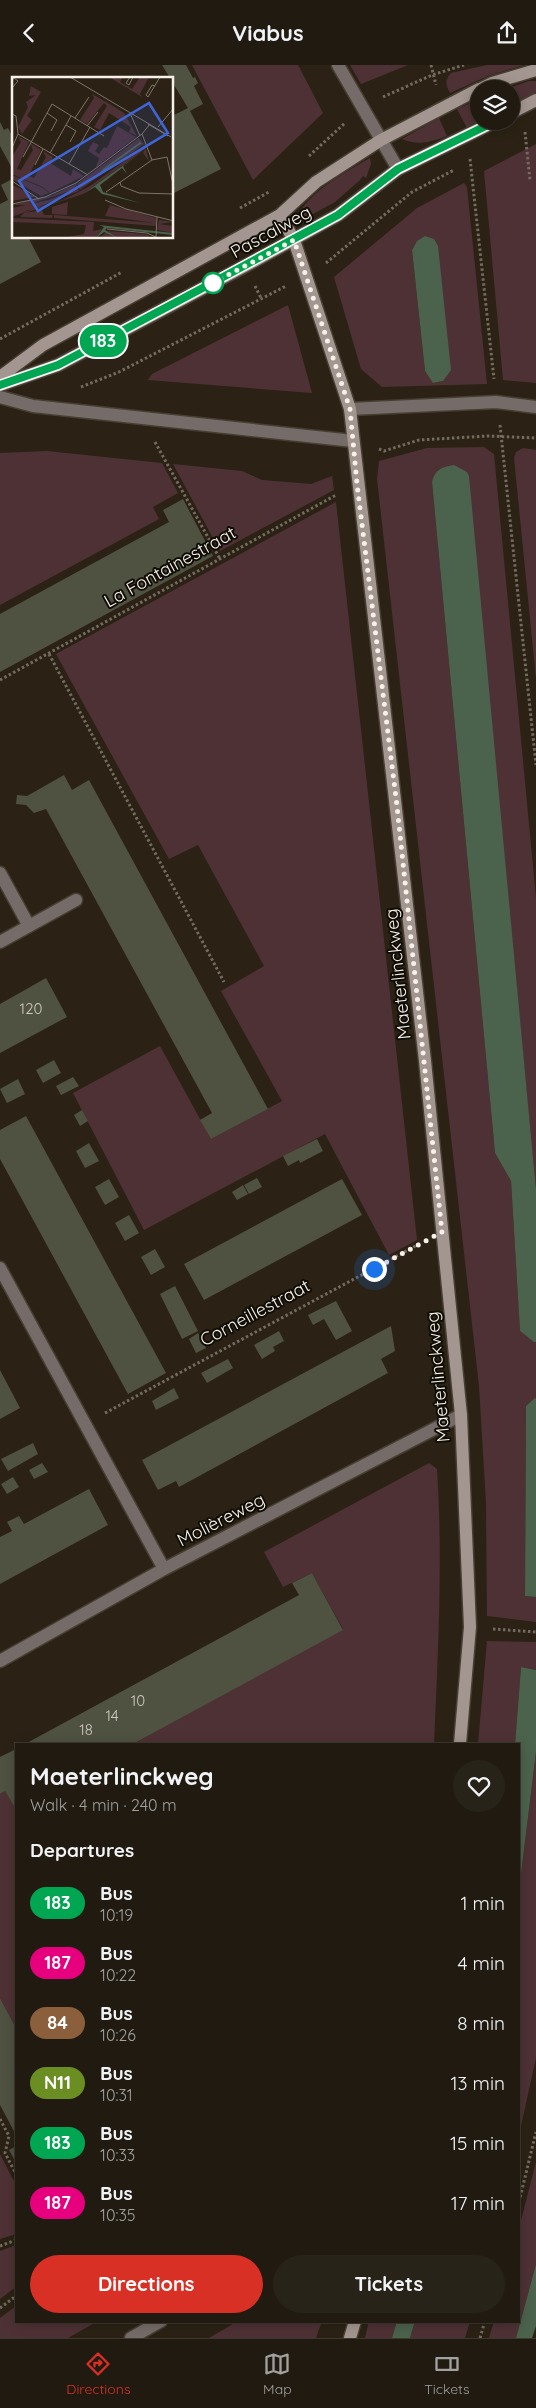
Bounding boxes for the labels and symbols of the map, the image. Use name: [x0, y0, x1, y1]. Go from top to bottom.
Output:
inset map: [12, 77, 174, 239]
street label: Pascalweg: [226, 200, 315, 263]
unlabelled marker: [202, 272, 224, 294]
line badge: 183: [74, 325, 132, 357]
street label: La Fontainestraat: [100, 521, 240, 612]
street label: Maeterlinckweg: [379, 908, 416, 1041]
house number: 120: [20, 999, 42, 1018]
your location: [362, 1257, 387, 1282]
street label: Corneillestraat: [196, 1274, 314, 1351]
street label: Maeterlinckweg: [420, 1311, 455, 1443]
street label: Molièreweg: [173, 1488, 269, 1551]
house number: 10: [131, 1691, 145, 1710]
house number: 14: [105, 1706, 119, 1725]
house number: 18: [79, 1720, 93, 1739]

